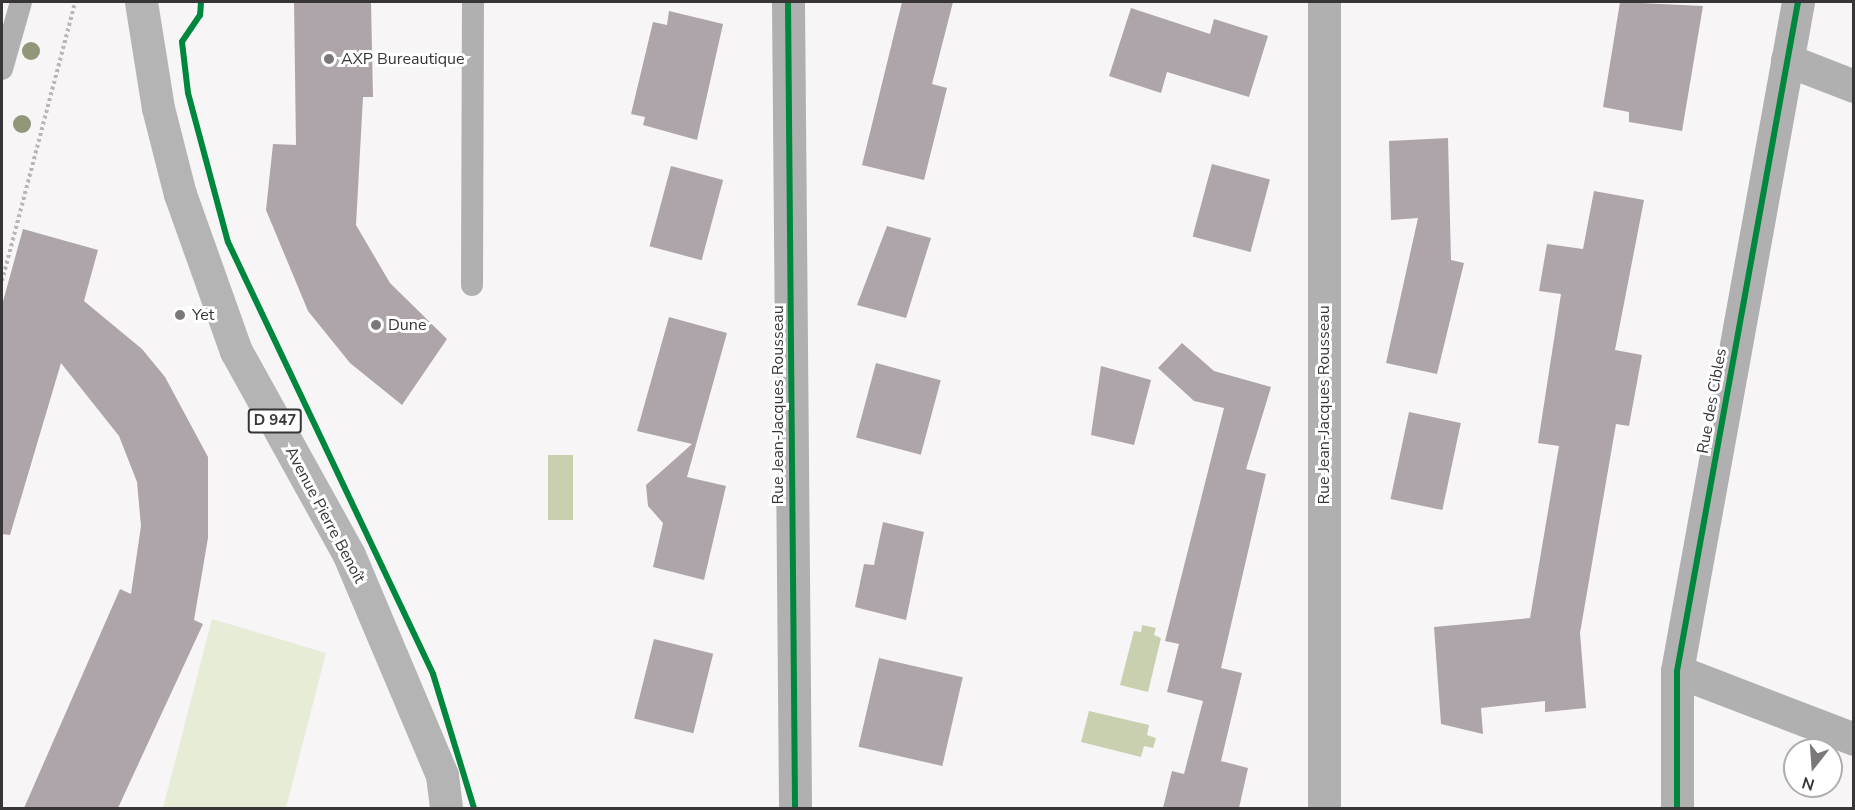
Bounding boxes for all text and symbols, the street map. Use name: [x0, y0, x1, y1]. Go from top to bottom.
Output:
place label: AXP Bureautique: [341, 49, 465, 69]
marker: AXP Bureautique: [322, 52, 336, 66]
place label: Yet: [192, 305, 214, 325]
street label: Rue Jean-Jacques Rousseau: [768, 305, 788, 505]
street label: Rue Jean-Jacques Rousseau: [1314, 305, 1334, 505]
marker: Yet: [173, 308, 187, 322]
place label: Dune: [388, 315, 426, 335]
marker: Dune: [369, 318, 383, 332]
street label: Rue des Cibles: [1693, 347, 1731, 455]
road number: D 947: [246, 409, 304, 433]
street label: Avenue Pierre Benoît: [281, 444, 369, 586]
north arrow: [1783, 738, 1843, 798]
text: N: [1799, 771, 1817, 796]

